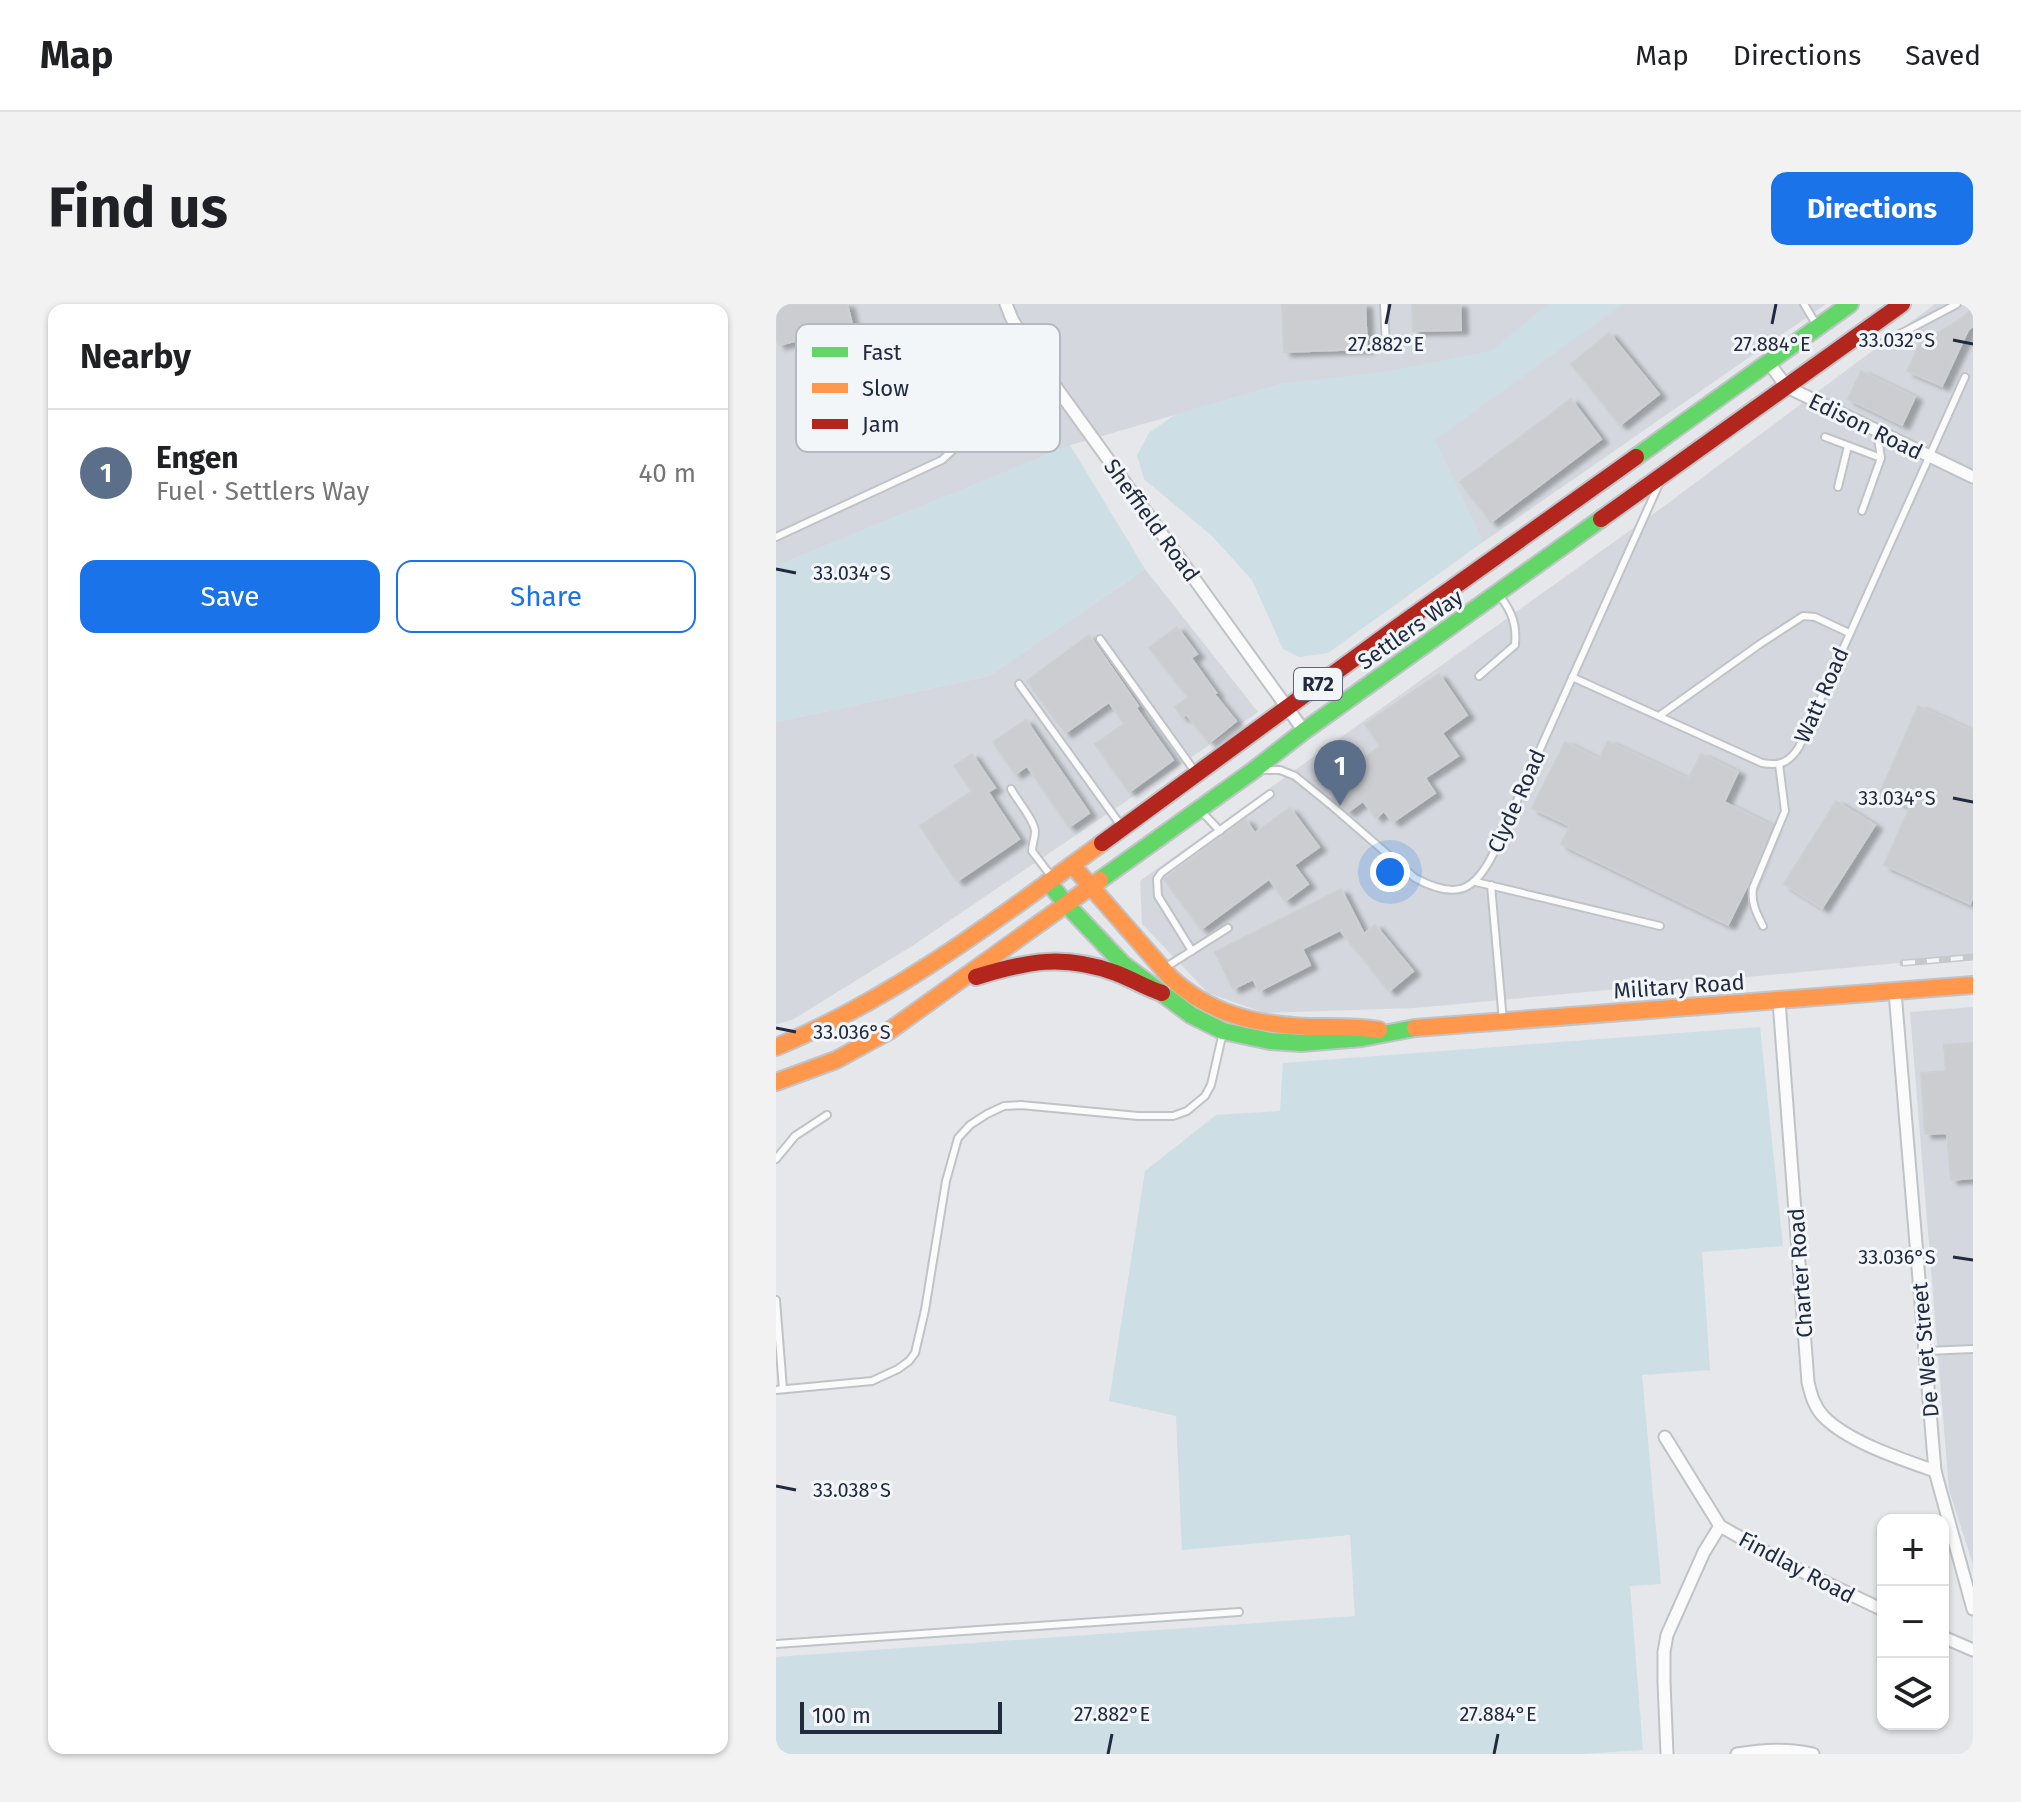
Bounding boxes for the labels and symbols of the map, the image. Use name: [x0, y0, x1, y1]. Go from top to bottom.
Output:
legend: [796, 324, 1060, 452]
text: 33.032°S: [1859, 328, 1935, 352]
text: 27.882°E: [1348, 332, 1424, 356]
text: 27.884°E: [1733, 332, 1811, 356]
text: Fast: [862, 339, 902, 366]
text: Slow: [862, 375, 909, 402]
street label: Edison Road: [1804, 387, 1927, 466]
text: Jam: [862, 411, 900, 438]
street label: Sheffield Road: [1098, 454, 1205, 587]
text: 33.034°S: [813, 561, 891, 585]
street label: Settlers Way: [1352, 583, 1468, 676]
street label: Watt Road: [1788, 643, 1855, 747]
road number: R72: [1294, 668, 1342, 700]
pin: 1: [1314, 740, 1366, 806]
street label: Clyde Road: [1482, 745, 1551, 857]
text: 33.034°S: [1858, 786, 1936, 810]
your location: [1370, 852, 1410, 892]
street label: Military Road: [1612, 968, 1746, 1005]
text: 33.036°S: [813, 1020, 891, 1044]
street label: Charter Road: [1782, 1207, 1819, 1339]
text: 33.036°S: [1858, 1245, 1936, 1269]
street label: De Wet Street: [1906, 1281, 1945, 1419]
text: 33.038°S: [813, 1478, 891, 1502]
street label: Findlay Road: [1734, 1526, 1859, 1609]
scale bar: [800, 1698, 1002, 1734]
text: 27.882°E: [1074, 1702, 1150, 1726]
text: 27.884°E: [1459, 1702, 1537, 1726]

